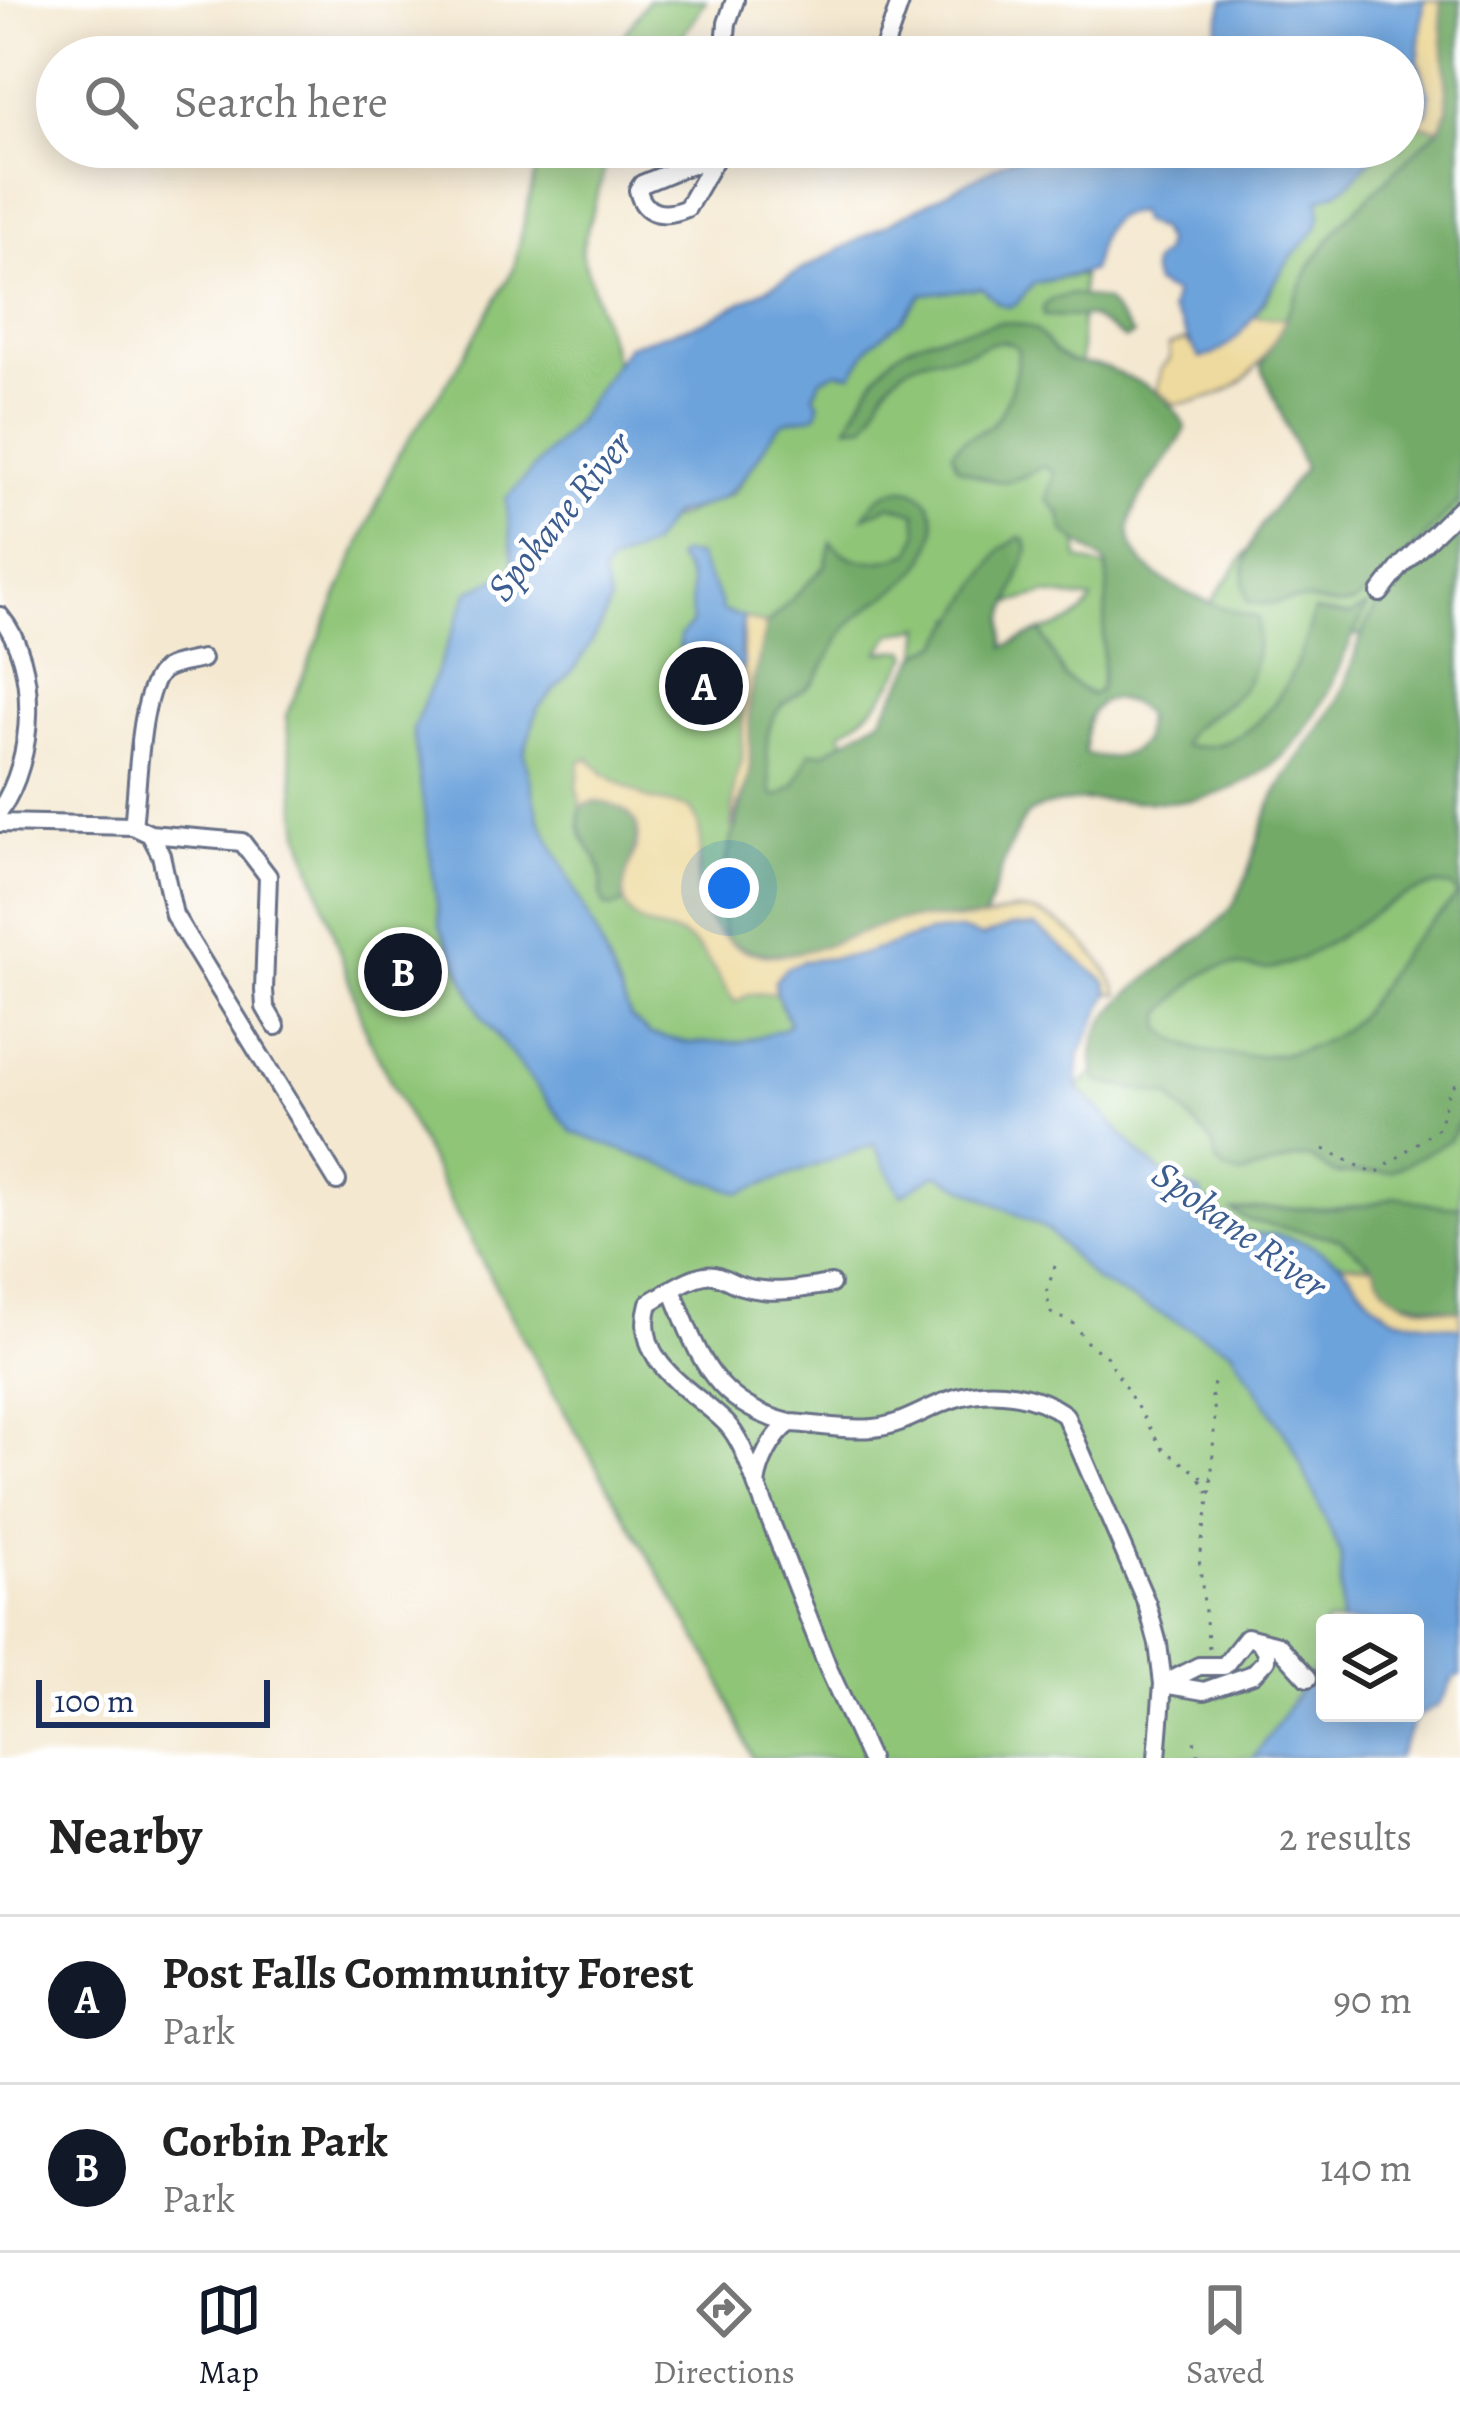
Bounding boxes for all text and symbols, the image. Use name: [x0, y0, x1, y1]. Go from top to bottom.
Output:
search box: [36, 36, 1424, 168]
icon: search: [78, 69, 144, 135]
text: Search here: [174, 71, 388, 133]
water label: Spokane River: [474, 419, 645, 612]
pin: A: [665, 641, 743, 731]
your location: [699, 858, 759, 918]
pin: B: [364, 927, 442, 1017]
water label: Spokane River: [1142, 1148, 1339, 1311]
map controls: [1316, 1614, 1424, 1722]
button: layers: [1316, 1614, 1424, 1722]
scale bar: [36, 1674, 270, 1727]
text: 100 m: [54, 1678, 134, 1723]
text: Nearby: [48, 1801, 202, 1871]
text: 2 results: [1279, 1810, 1412, 1863]
text: Post Falls Community Forest: [162, 1942, 694, 2004]
text: A: [75, 1973, 99, 2026]
text: 90 m: [1333, 1973, 1412, 2026]
text: Park: [162, 2004, 235, 2057]
text: Corbin Park: [162, 2110, 388, 2172]
text: B: [75, 2141, 99, 2194]
text: 140 m: [1320, 2141, 1412, 2194]
text: Park: [162, 2172, 235, 2225]
tab: Map: [196, 2277, 262, 2394]
tab: Directions: [653, 2277, 795, 2394]
tab: Saved: [1186, 2277, 1264, 2394]

